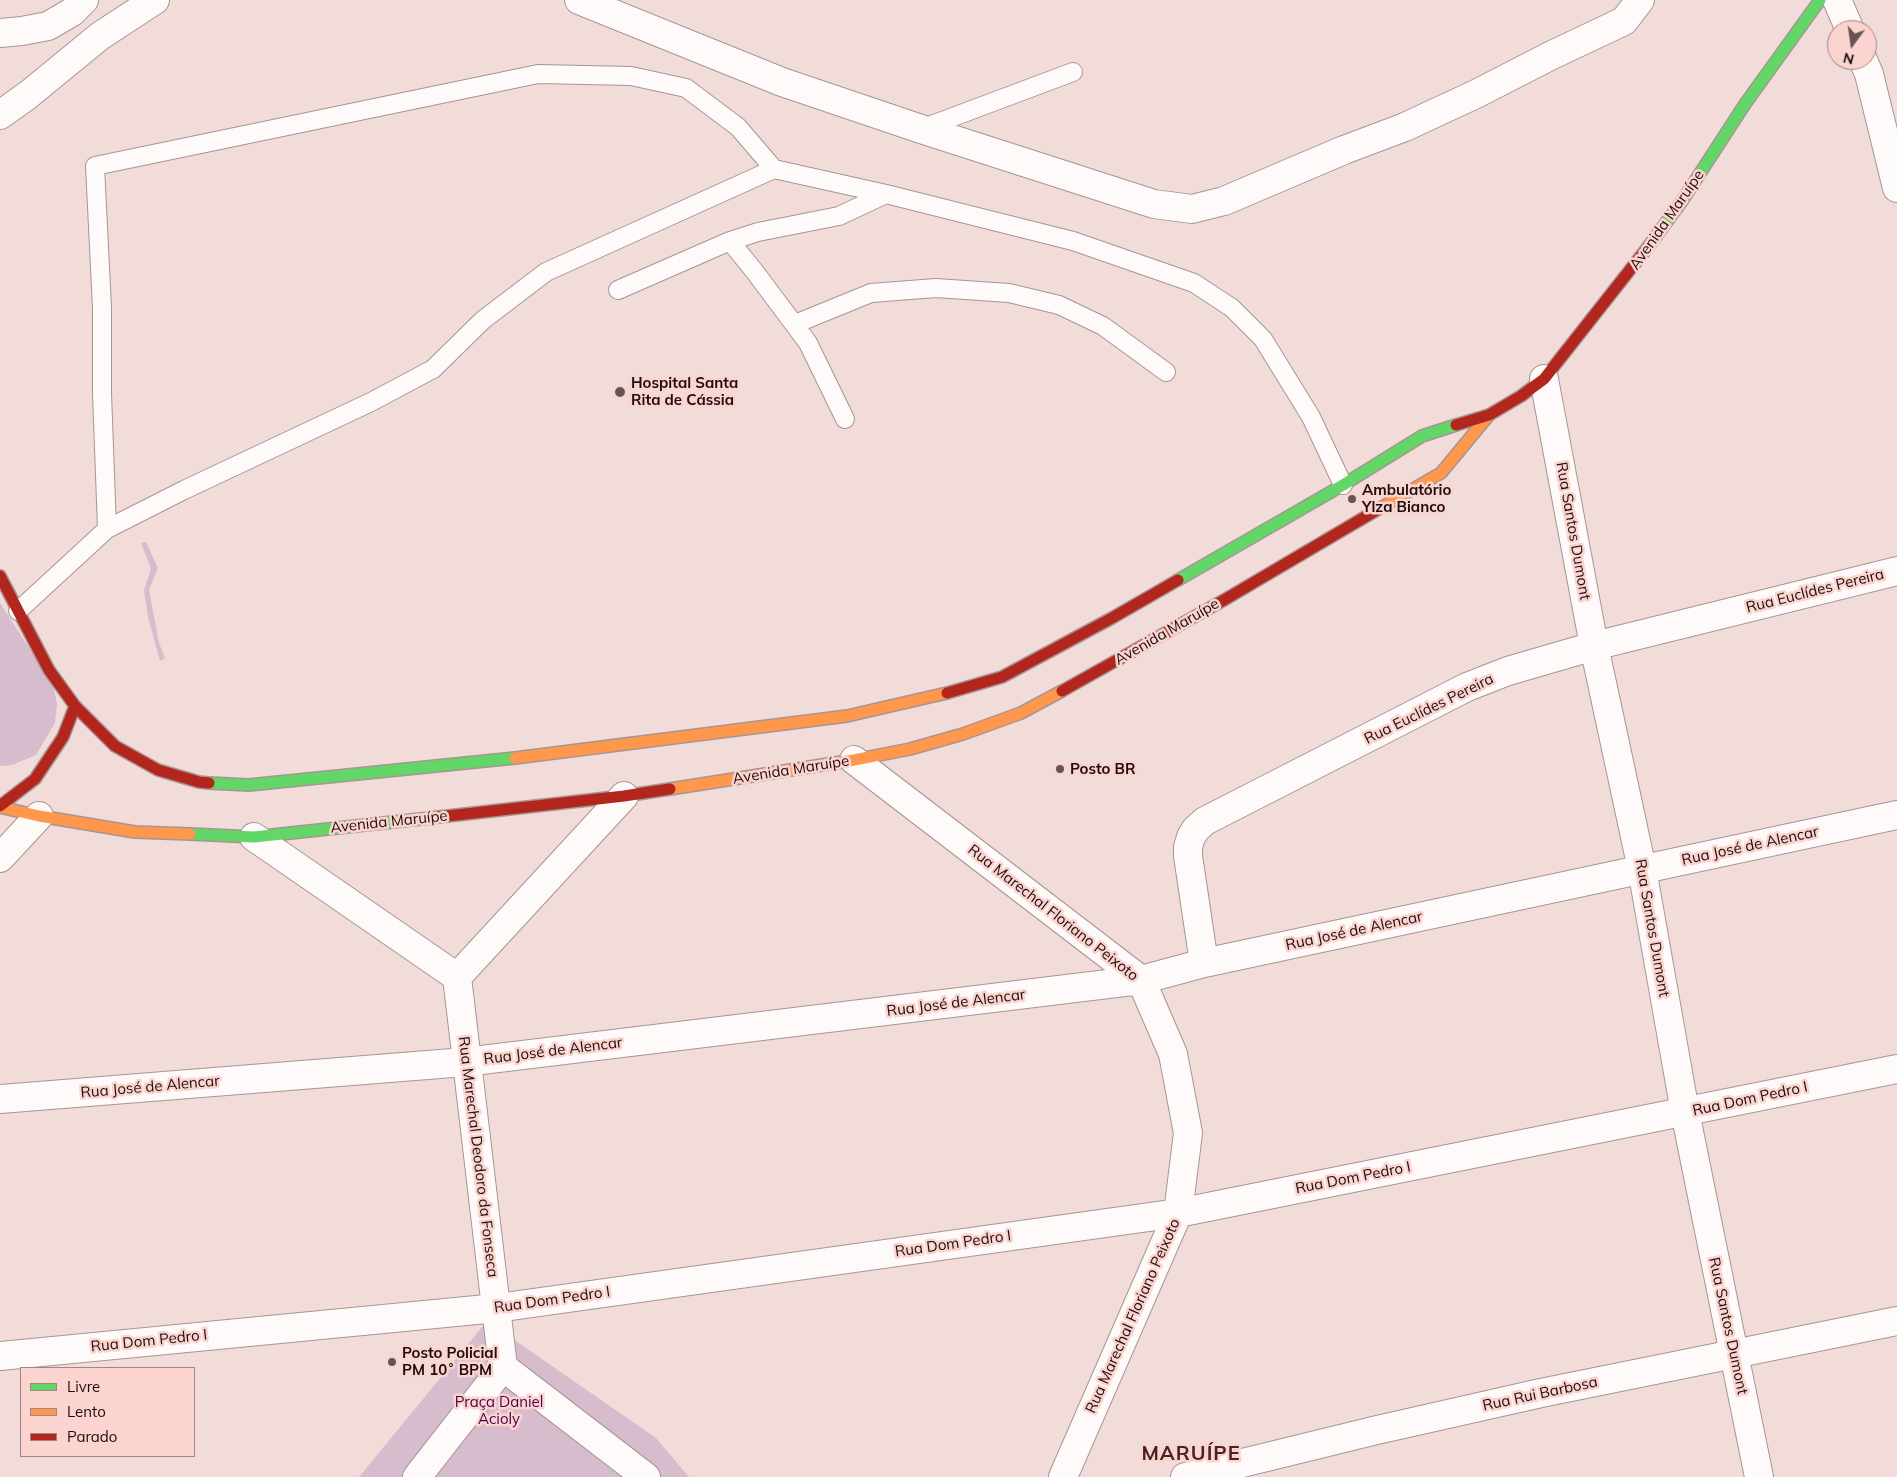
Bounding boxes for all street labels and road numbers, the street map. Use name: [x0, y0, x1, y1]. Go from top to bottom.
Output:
street label: Avenida Maruípe: [1626, 167, 1708, 273]
street label: Rua Santos Dumont: [1552, 461, 1594, 601]
street label: Rua Euclídes Pereira: [1744, 565, 1886, 617]
street label: Avenida Maruípe: [1112, 595, 1222, 669]
street label: Rua Euclídes Pereira: [1361, 670, 1497, 748]
street label: Avenida Maruípe: [732, 752, 850, 788]
street label: Avenida Maruípe: [330, 807, 448, 837]
street label: Rua José de Alencar: [1680, 823, 1820, 869]
street label: Rua Marechal Floriano Peixoto: [964, 841, 1142, 985]
street label: Rua Santos Dumont: [1631, 858, 1673, 998]
street label: Rua José de Alencar: [1284, 908, 1424, 954]
street label: Rua José de Alencar: [886, 986, 1026, 1020]
street label: Rua José de Alencar: [483, 1034, 623, 1068]
street label: Rua Marechal Deodoro da Fonseca: [454, 1035, 502, 1279]
street label: Rua José de Alencar: [80, 1072, 220, 1102]
street label: Rua Dom Pedro I: [1691, 1078, 1809, 1120]
street label: Rua Dom Pedro I: [1294, 1158, 1412, 1198]
street label: Rua Marechal Floriano Peixoto: [1082, 1216, 1184, 1416]
street label: Rua Dom Pedro I: [894, 1227, 1012, 1261]
street label: Rua Santos Dumont: [1705, 1256, 1751, 1396]
street label: Rua Dom Pedro I: [493, 1283, 611, 1317]
street label: Rua Dom Pedro I: [90, 1326, 208, 1356]
street label: Rua Rui Barbosa: [1481, 1373, 1599, 1415]

